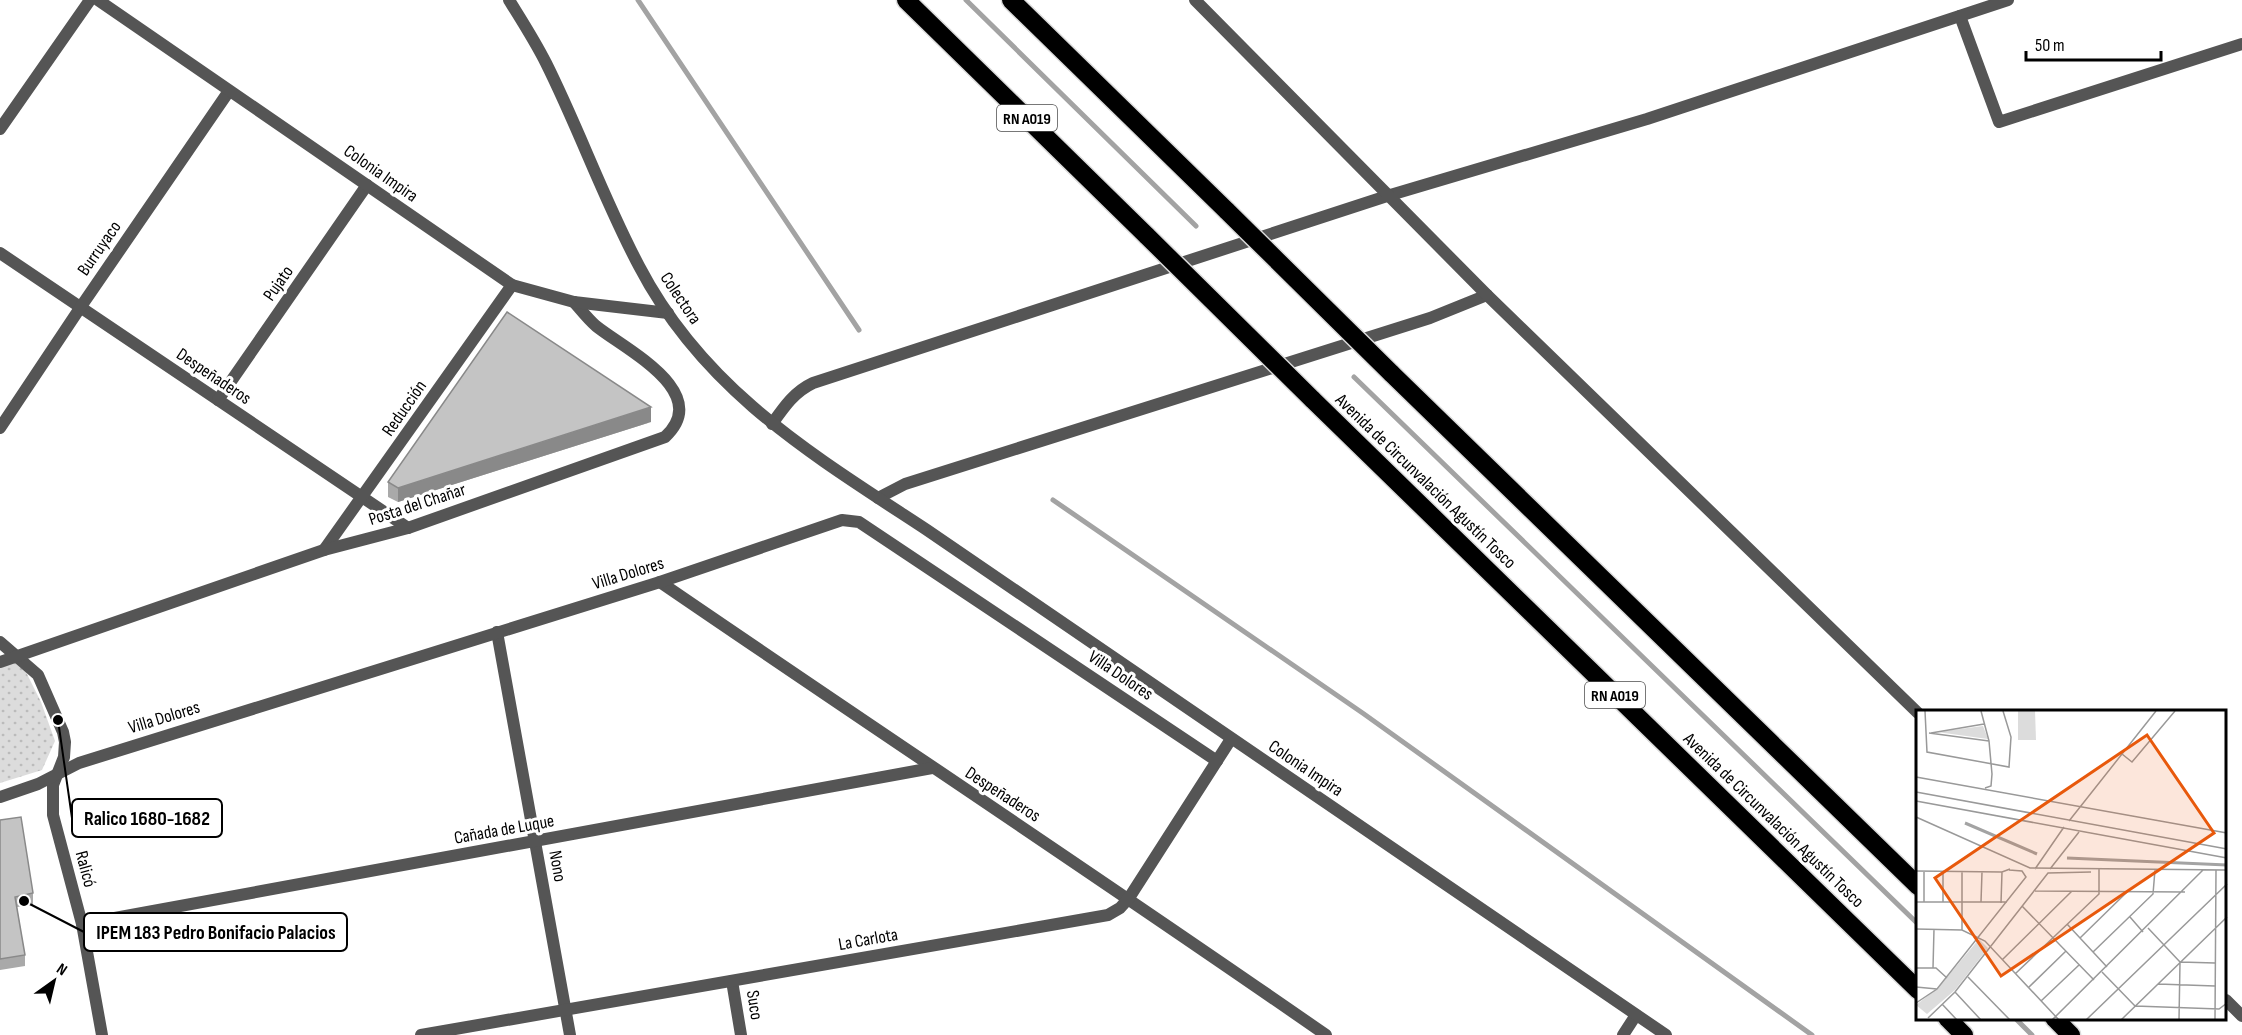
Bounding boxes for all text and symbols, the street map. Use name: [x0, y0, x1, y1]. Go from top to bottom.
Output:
scale bar: [2026, 24, 2161, 62]
text: 50 m: [2035, 35, 2065, 56]
road number: RN A019: [997, 105, 1057, 131]
street label: Colonia Impira: [340, 140, 422, 207]
street label: Burruyaco: [73, 217, 126, 280]
street label: Pujato: [259, 262, 298, 305]
street label: Colectora: [656, 268, 706, 328]
street label: Despeñaderos: [172, 344, 255, 409]
street label: Reducción: [378, 376, 431, 440]
street label: Avenida de Circunvalación Agustín Tosco: [1330, 389, 1520, 573]
street label: Posta del Chañar: [366, 479, 468, 530]
street label: Villa Dolores: [590, 553, 666, 594]
street label: Villa Dolores: [1084, 646, 1157, 705]
road number: RN A019: [1585, 682, 1645, 708]
street label: Villa Dolores: [126, 697, 202, 738]
inset map: [1916, 710, 2227, 1020]
street label: Avenida de Circunvalación Agustín Tosco: [1678, 728, 1868, 912]
street label: Colonia Impira: [1264, 736, 1347, 801]
street label: Despeñaderos: [961, 762, 1044, 826]
callout: Ralico 1680-1682: [72, 799, 222, 837]
text: Ralico 1680-1682: [84, 807, 210, 831]
street label: Cañada de Luque: [452, 810, 556, 849]
street label: Ralicó: [71, 849, 100, 890]
street label: Nono: [544, 849, 571, 884]
callout: IPEM 183 Pedro Bonifacio Palacios: [84, 913, 347, 951]
text: IPEM 183 Pedro Bonifacio Palacios: [96, 921, 336, 945]
street label: La Carlota: [837, 924, 900, 955]
north arrow: [24, 951, 84, 1011]
text: N: [53, 960, 70, 980]
street label: Suco: [742, 989, 767, 1021]

